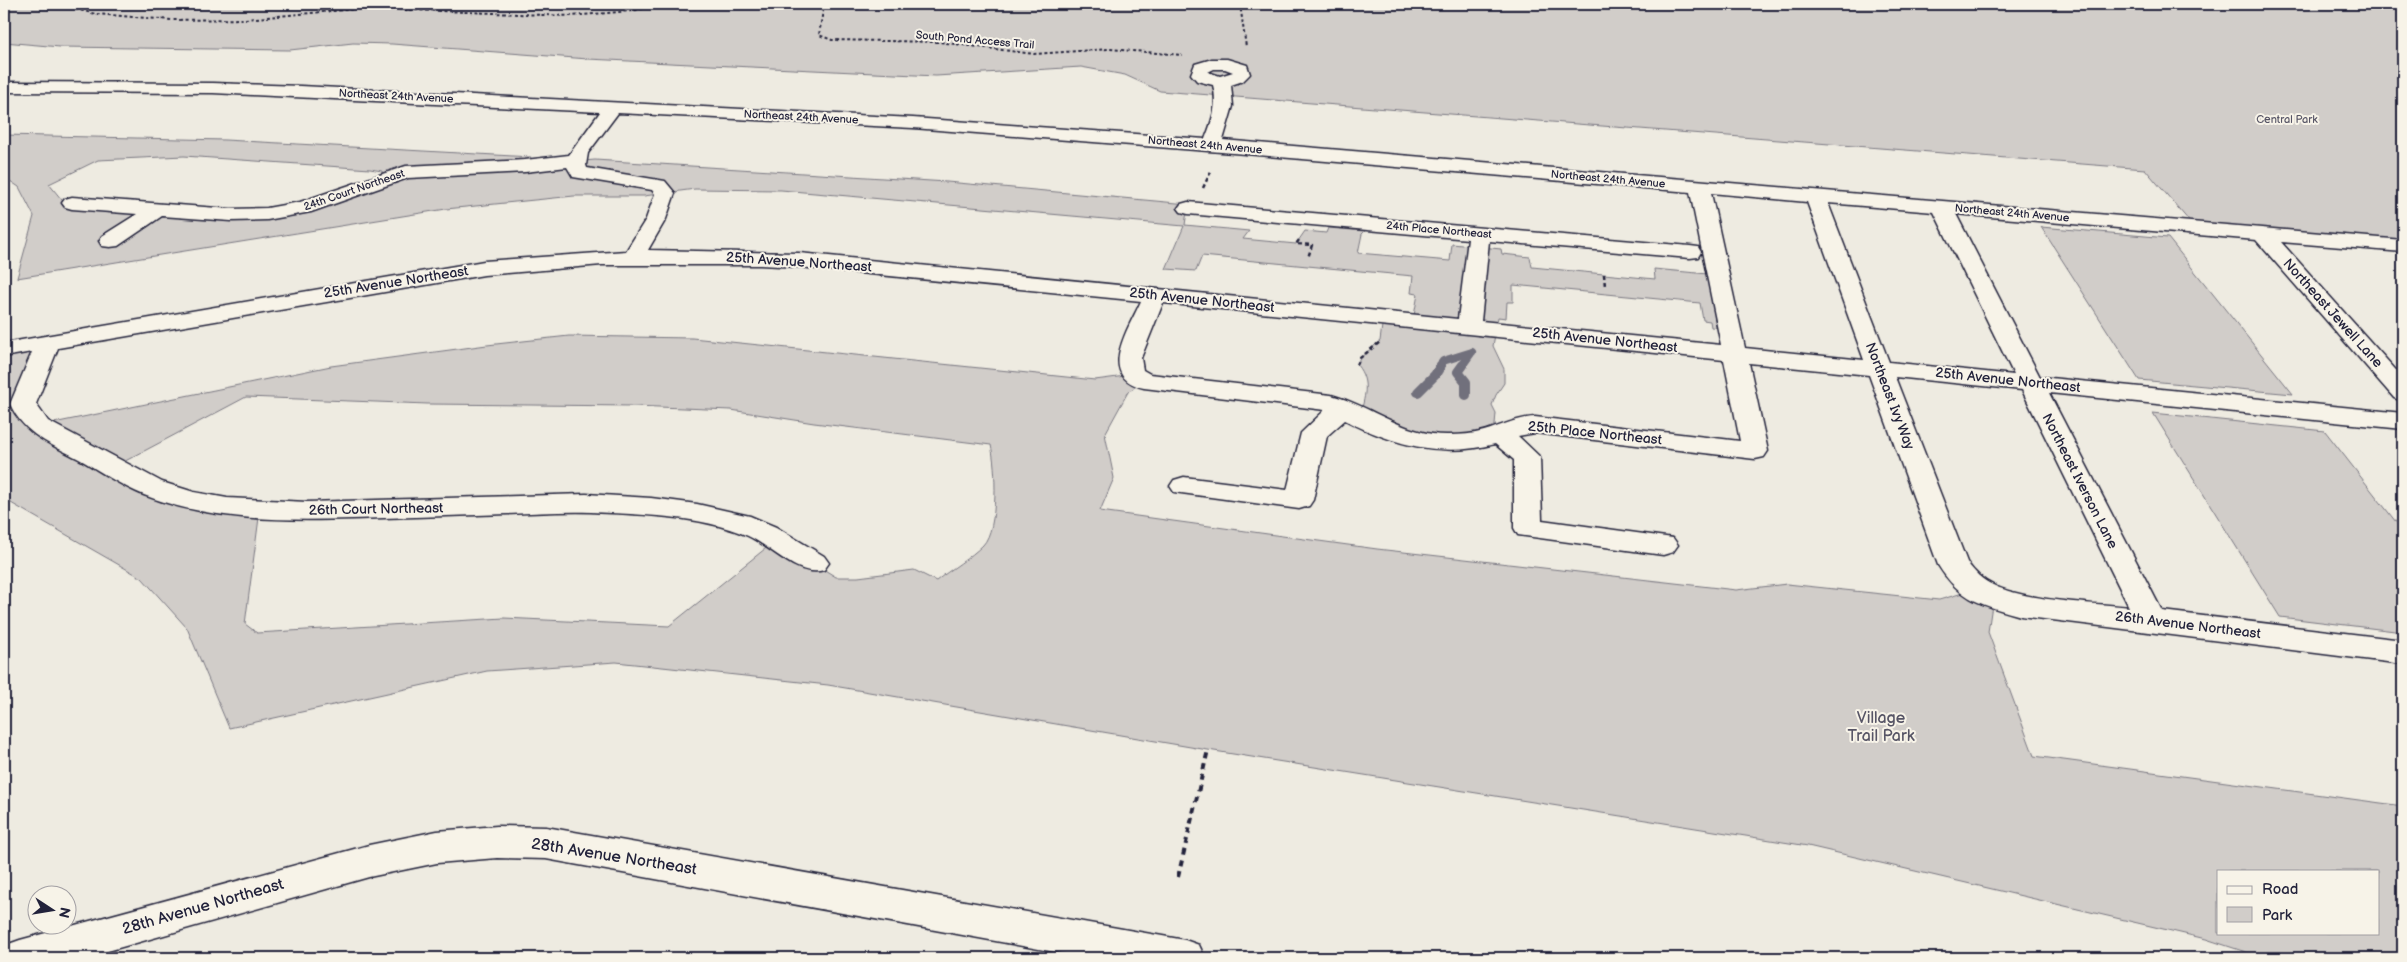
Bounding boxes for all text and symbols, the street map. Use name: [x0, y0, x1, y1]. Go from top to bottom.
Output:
street label: South Pond Access Trail: [915, 28, 1035, 52]
street label: Northeast 24th Avenue: [338, 86, 454, 106]
street label: Northeast 24th Avenue: [743, 107, 859, 127]
park label: Central Park: [2256, 113, 2318, 126]
street label: Northeast 24th Avenue: [1147, 134, 1263, 157]
street label: 24th Court Northeast: [302, 166, 407, 213]
street label: Northeast 24th Avenue: [1550, 168, 1666, 191]
street label: Northeast 24th Avenue: [1954, 202, 2070, 225]
street label: 24th Place Northeast: [1386, 219, 1493, 241]
street label: 25th Avenue Northeast: [726, 248, 873, 276]
street label: Northeast Jewell Lane: [2280, 255, 2386, 371]
street label: 25th Avenue Northeast: [323, 262, 470, 302]
street label: 25th Avenue Northeast: [1128, 284, 1276, 316]
street label: 25th Avenue Northeast: [1531, 324, 1679, 356]
street label: Northeast Ivy Way: [1862, 340, 1918, 453]
street label: 25th Avenue Northeast: [1934, 364, 2082, 396]
street label: Northeast Iverson Lane: [2038, 411, 2122, 551]
street label: 25th Place Northeast: [1527, 418, 1663, 449]
street label: 26th Court Northeast: [309, 499, 444, 519]
street label: 26th Avenue Northeast: [2114, 608, 2262, 642]
park label: Village Trail Park: [1847, 709, 1915, 746]
street label: 28th Avenue Northeast: [530, 835, 698, 879]
legend: [2217, 870, 2380, 934]
street label: 28th Avenue Northeast: [120, 875, 286, 939]
text: Road: [2262, 880, 2298, 899]
north arrow: [28, 884, 78, 934]
text: N: [55, 906, 74, 920]
text: Park: [2262, 906, 2293, 925]

